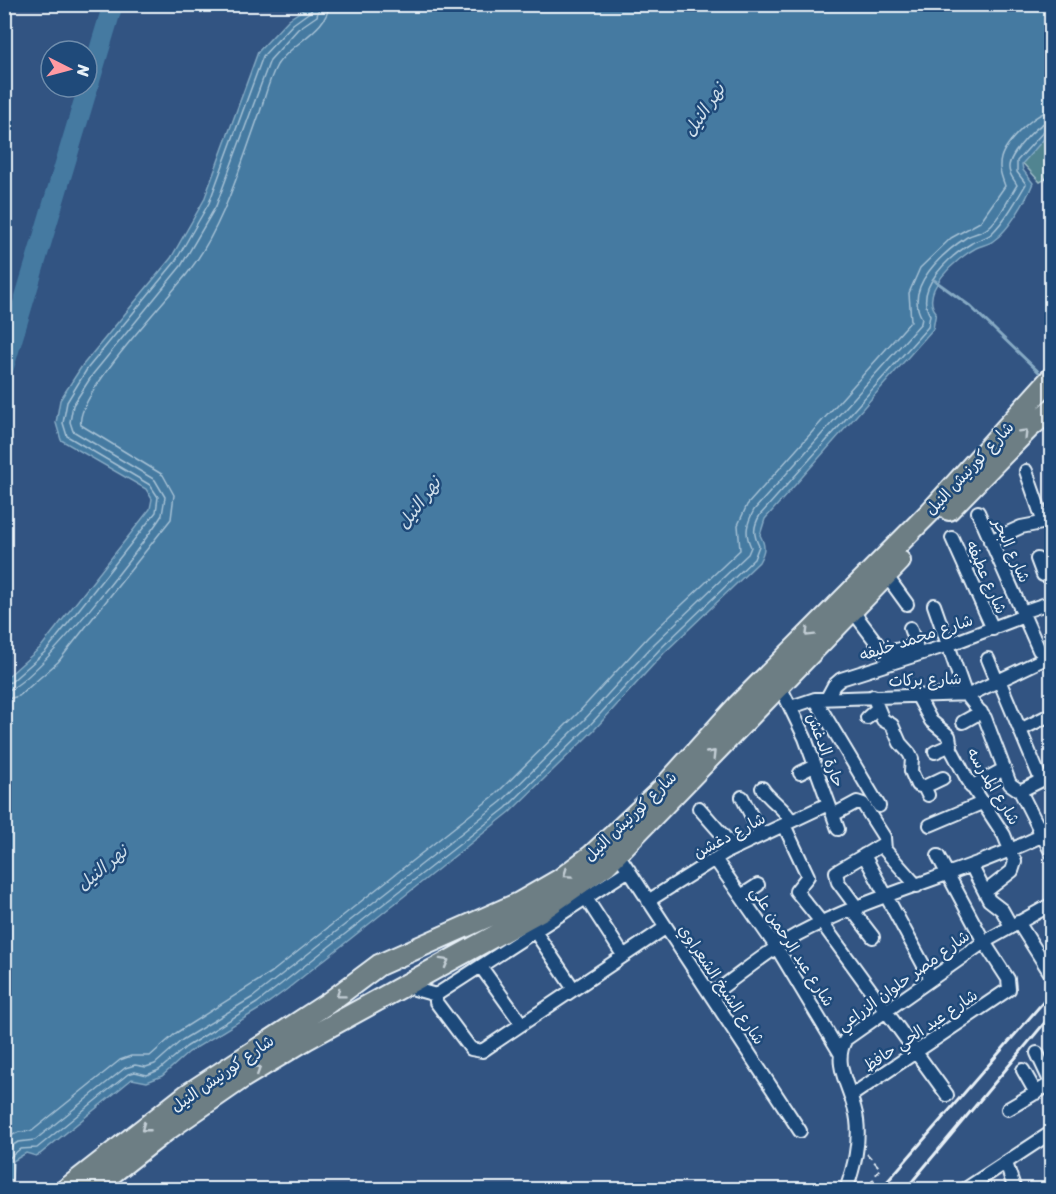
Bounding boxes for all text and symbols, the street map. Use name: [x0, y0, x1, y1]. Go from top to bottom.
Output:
north arrow: [39, 39, 99, 99]
text: N: [68, 62, 99, 78]
water label: نهر النيل: [674, 74, 735, 144]
street label: شارع كورنيش النيل: [917, 414, 1021, 523]
one-way arrow: [1016, 430, 1027, 441]
water label: نهر النيل: [388, 468, 451, 536]
street label: شارع البحر: [984, 511, 1039, 587]
street label: شارع عطيفه: [957, 536, 1016, 619]
street label: شارع محمد خليفه: [856, 605, 977, 669]
one-way arrow: [806, 625, 817, 636]
street label: شارع بركات: [888, 664, 962, 695]
street label: حارة الدغش: [798, 709, 853, 792]
street label: شارع المدرسه: [959, 742, 1028, 831]
one-way arrow: [705, 750, 716, 761]
street label: شارع كورنيش النيل: [577, 764, 684, 869]
street label: شارع دغشن: [688, 804, 771, 867]
water label: نهر النيل: [69, 835, 137, 899]
one-way arrow: [563, 867, 574, 878]
street label: شارع عبد الرحمن علي: [743, 880, 843, 1013]
street label: شارع الشيخ الشعراوي: [670, 918, 773, 1051]
street label: شارع مصر حلوان الزراعي: [830, 922, 976, 1039]
one-way arrow: [439, 958, 450, 969]
street label: شارع عبد الحي حافظ: [857, 981, 984, 1080]
one-way arrow: [336, 987, 347, 998]
street label: شارع كورنيش النيل: [164, 1027, 280, 1120]
one-way arrow: [251, 1064, 261, 1076]
one-way arrow: [141, 1120, 152, 1131]

